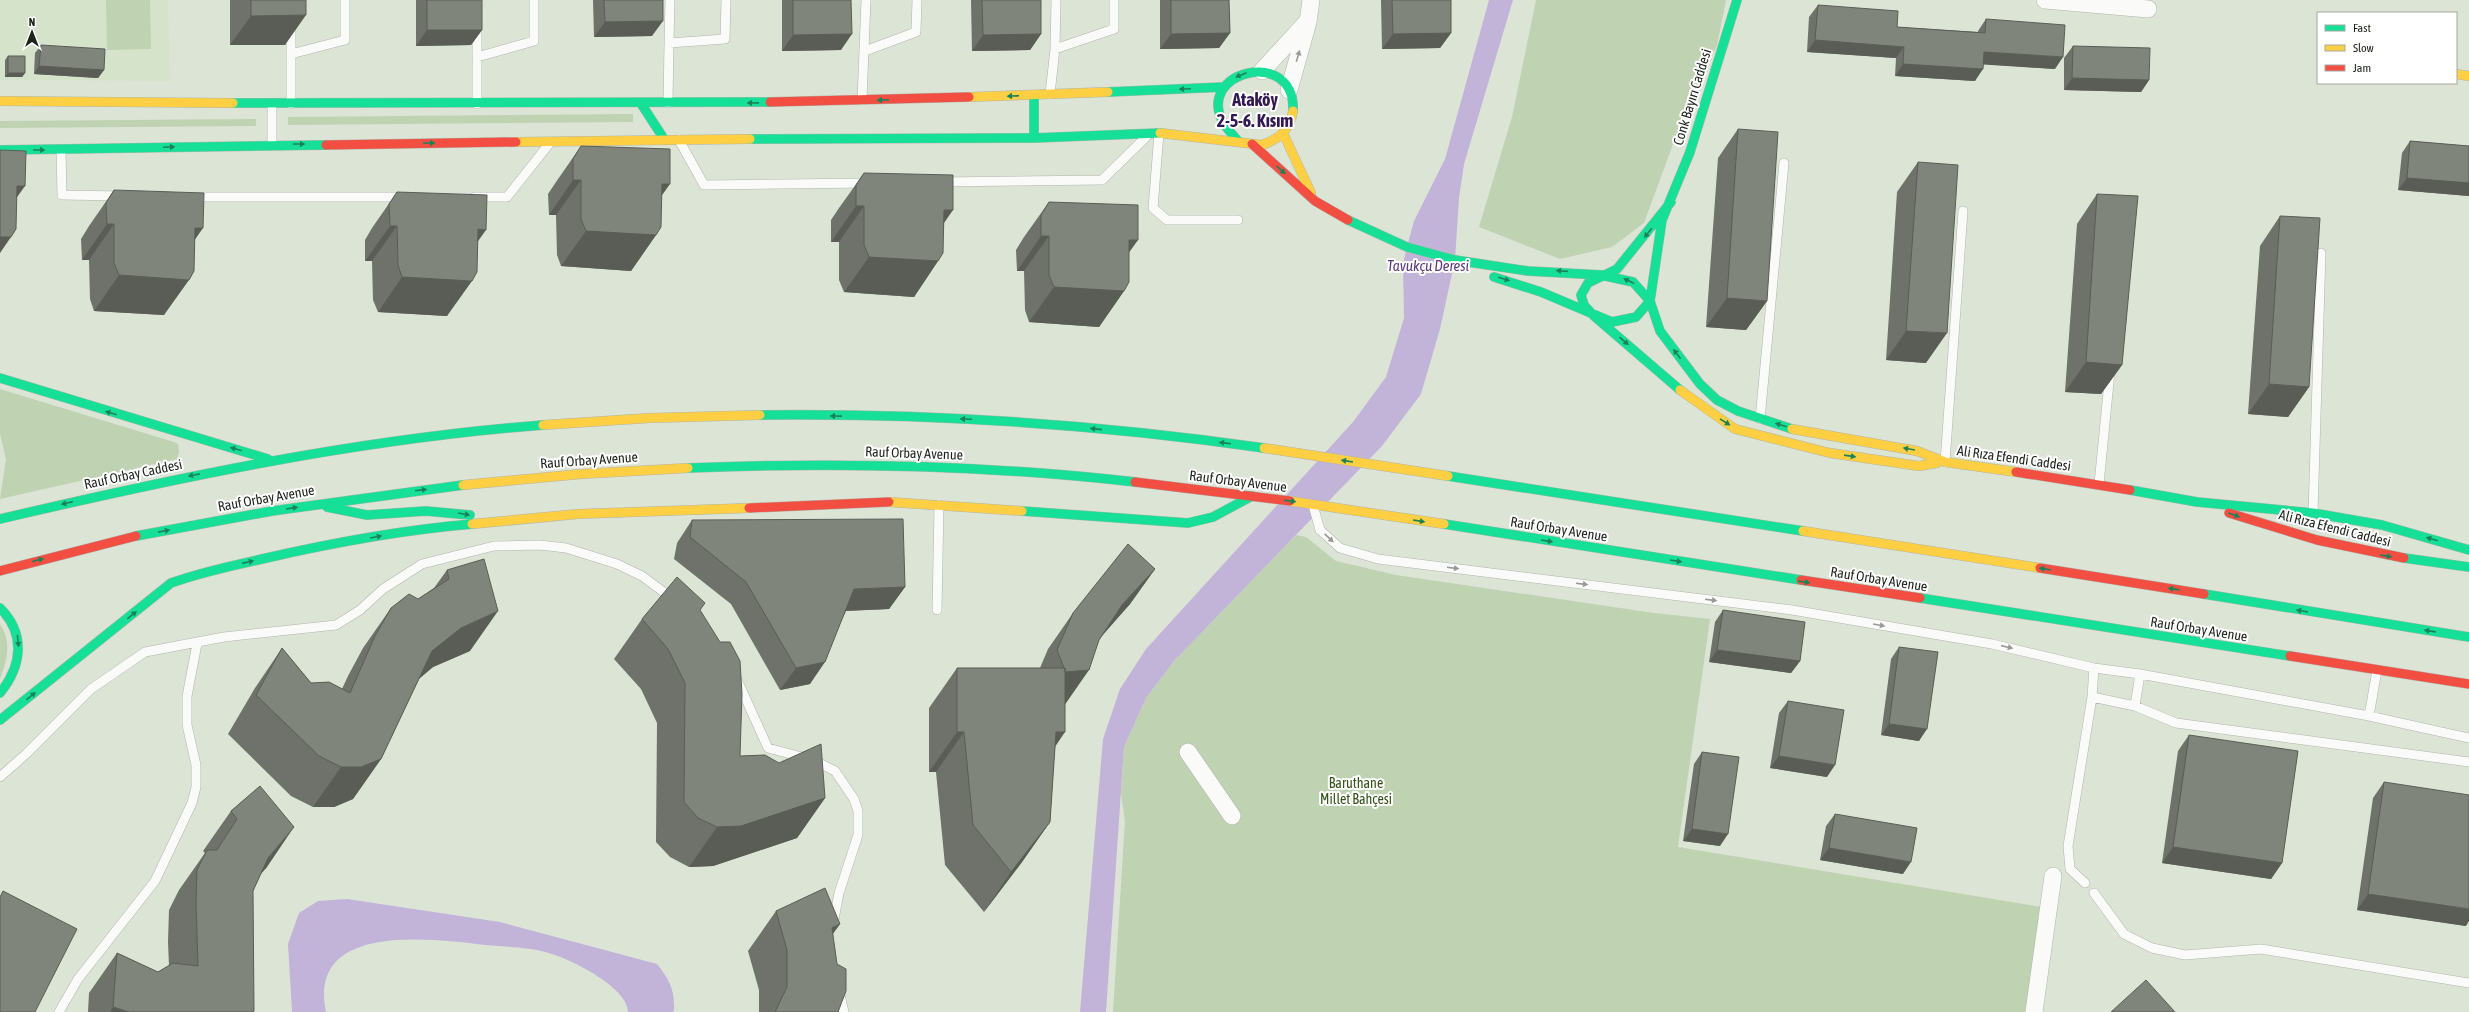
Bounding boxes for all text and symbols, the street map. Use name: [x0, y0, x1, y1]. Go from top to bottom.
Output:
north arrow: [12, 12, 52, 52]
legend: [2317, 12, 2457, 84]
text: N: [29, 16, 35, 28]
text: Fast: [2353, 21, 2371, 35]
text: Slow: [2353, 41, 2374, 55]
street label: Conk Bayırı Caddesi: [1670, 47, 1714, 147]
one-way arrow: [1296, 50, 1302, 62]
text: Jam: [2353, 61, 2371, 75]
one-way arrow: [1234, 72, 1246, 78]
one-way arrow: [1179, 86, 1191, 93]
district label: Ataköy 2-5-6. Kısım: [1217, 89, 1293, 131]
one-way arrow: [1006, 93, 1019, 99]
one-way arrow: [877, 96, 889, 103]
one-way arrow: [746, 100, 759, 106]
one-way arrow: [423, 140, 436, 146]
one-way arrow: [293, 141, 306, 147]
one-way arrow: [163, 144, 176, 150]
one-way arrow: [33, 147, 46, 153]
one-way arrow: [1275, 166, 1286, 175]
one-way arrow: [1643, 228, 1652, 239]
water label: Tavukçu Deresi: [1387, 257, 1470, 274]
one-way arrow: [1556, 268, 1568, 275]
one-way arrow: [1498, 276, 1510, 282]
one-way arrow: [1623, 278, 1635, 284]
one-way arrow: [1619, 337, 1629, 346]
one-way arrow: [1673, 349, 1681, 360]
one-way arrow: [105, 410, 117, 416]
one-way arrow: [829, 413, 842, 419]
one-way arrow: [959, 416, 972, 422]
one-way arrow: [1719, 419, 1731, 426]
one-way arrow: [1775, 422, 1787, 428]
one-way arrow: [1090, 426, 1102, 432]
one-way arrow: [1219, 440, 1231, 447]
street label: Ali Rıza Efendi Caddesi: [1956, 442, 2072, 474]
street label: Rauf Orbay Avenue: [865, 443, 963, 463]
one-way arrow: [230, 446, 242, 452]
one-way arrow: [1902, 446, 1915, 452]
street label: Rauf Orbay Avenue: [540, 449, 638, 471]
one-way arrow: [1844, 453, 1856, 459]
street label: Rauf Orbay Caddesi: [83, 456, 183, 492]
one-way arrow: [1341, 458, 1353, 464]
street label: Rauf Orbay Avenue: [1188, 467, 1288, 495]
one-way arrow: [188, 473, 200, 479]
street label: Rauf Orbay Avenue: [216, 482, 316, 514]
one-way arrow: [415, 487, 427, 493]
one-way arrow: [1284, 498, 1296, 504]
one-way arrow: [61, 500, 73, 506]
one-way arrow: [286, 505, 298, 511]
street label: Ali Rıza Efendi Caddesi: [2277, 506, 2393, 550]
one-way arrow: [458, 511, 470, 517]
one-way arrow: [2228, 512, 2240, 518]
street label: Rauf Orbay Avenue: [1509, 513, 1609, 545]
one-way arrow: [1413, 518, 1425, 524]
one-way arrow: [158, 527, 170, 533]
one-way arrow: [1325, 533, 1334, 542]
one-way arrow: [369, 534, 382, 540]
one-way arrow: [2425, 536, 2437, 542]
one-way arrow: [1541, 538, 1553, 544]
one-way arrow: [2380, 553, 2392, 559]
one-way arrow: [31, 557, 44, 563]
one-way arrow: [1670, 558, 1682, 564]
one-way arrow: [242, 559, 254, 565]
street label: Rauf Orbay Avenue: [1829, 563, 1929, 595]
one-way arrow: [1447, 565, 1460, 571]
one-way arrow: [2039, 566, 2051, 572]
one-way arrow: [1798, 579, 1810, 585]
one-way arrow: [1576, 581, 1589, 587]
one-way arrow: [2168, 586, 2180, 592]
one-way arrow: [1705, 597, 1718, 603]
one-way arrow: [2296, 607, 2308, 613]
one-way arrow: [127, 610, 138, 619]
street label: Rauf Orbay Avenue: [2149, 613, 2249, 645]
one-way arrow: [1872, 622, 1885, 628]
one-way arrow: [2424, 628, 2436, 634]
one-way arrow: [15, 635, 21, 647]
one-way arrow: [2001, 644, 2013, 650]
one-way arrow: [25, 691, 36, 700]
park label: Baruthane Millet Bahçesi: [1320, 775, 1392, 807]

